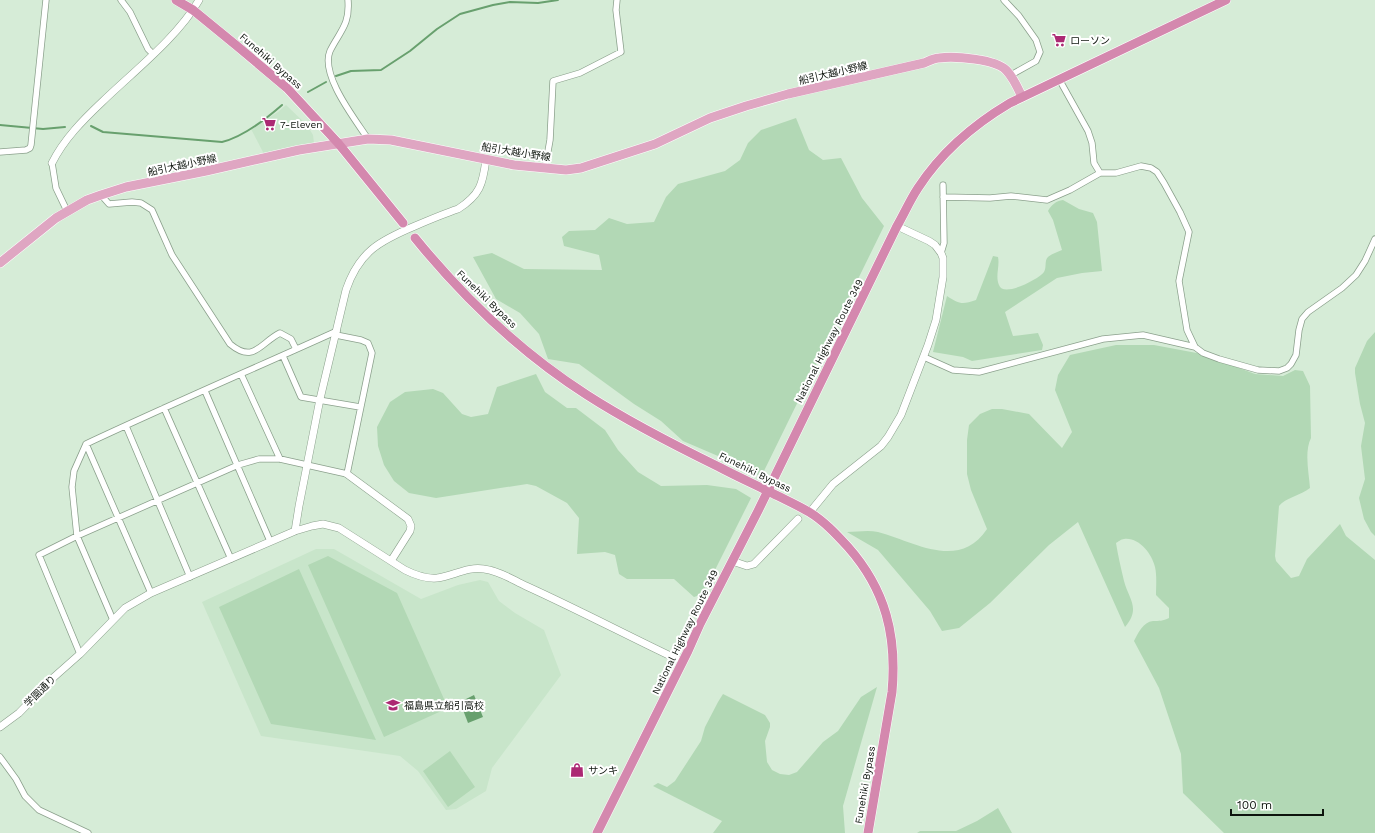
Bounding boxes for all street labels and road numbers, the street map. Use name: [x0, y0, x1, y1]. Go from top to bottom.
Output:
street label: Funehiki Bypass: [238, 31, 304, 91]
street label: 船引大越小野線: [798, 60, 868, 86]
street label: 船引大越小野線: [481, 141, 551, 163]
street label: 船引大越小野線: [147, 152, 217, 178]
street label: Funehiki Bypass: [455, 268, 519, 330]
street label: National Highway Route 349: [793, 277, 865, 405]
street label: Funehiki Bypass: [717, 450, 793, 494]
street label: National Highway Route 349: [650, 568, 720, 696]
street label: 学園通り: [22, 673, 58, 709]
street label: Funehiki Bypass: [853, 745, 877, 825]

